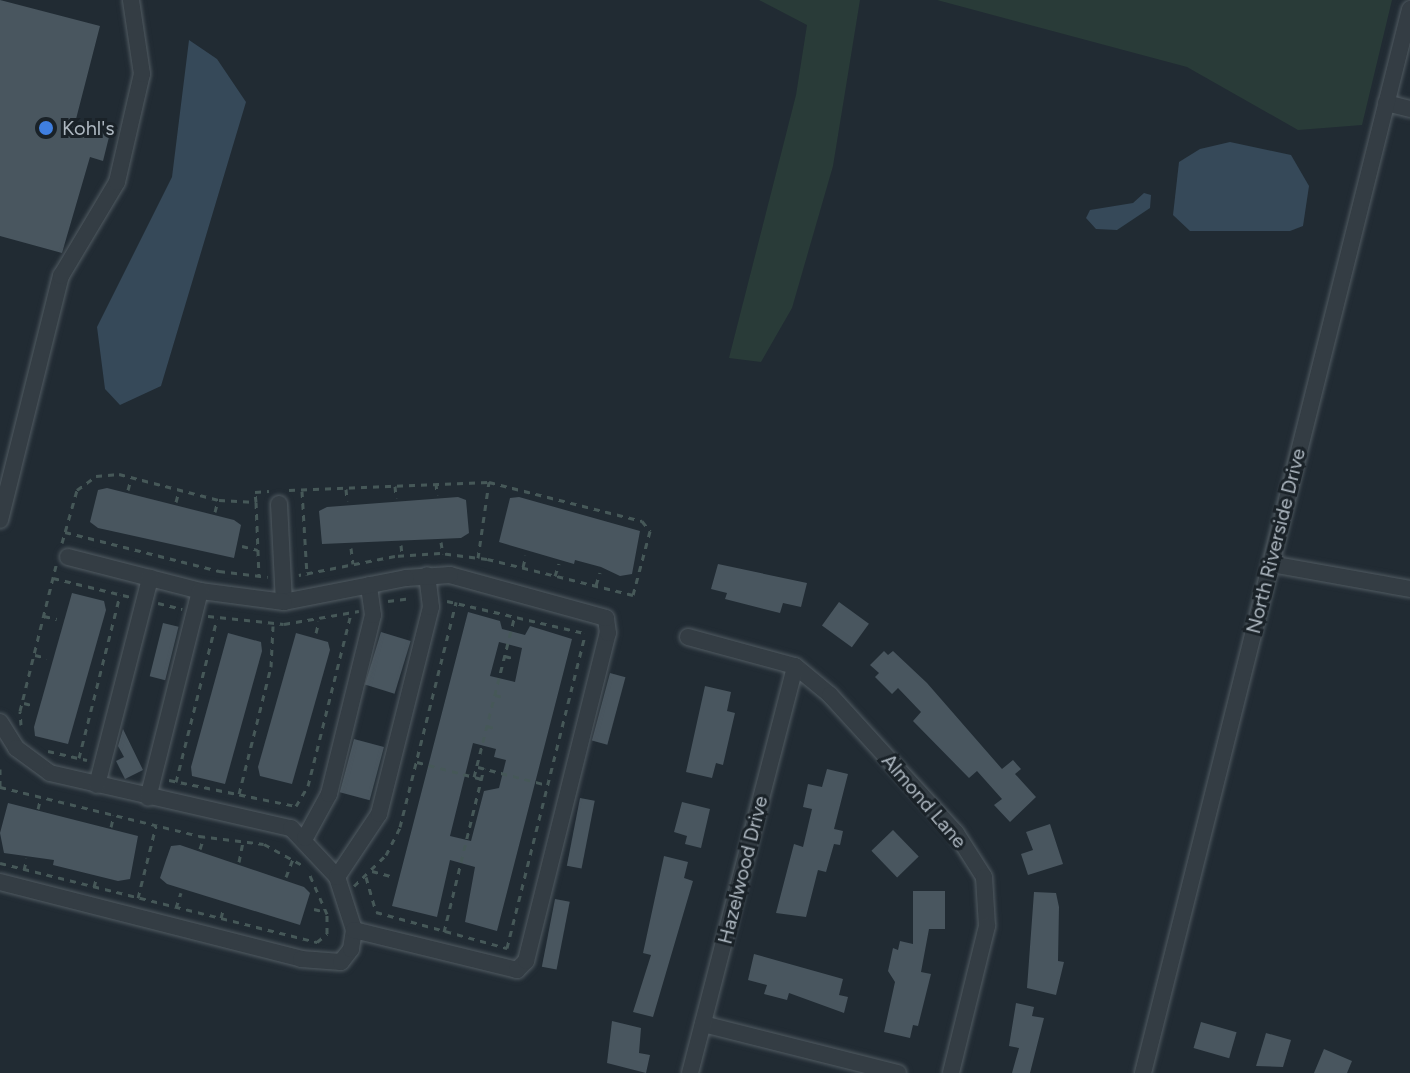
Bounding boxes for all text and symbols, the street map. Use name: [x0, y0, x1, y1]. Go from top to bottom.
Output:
place label: Kohl's: [62, 116, 115, 140]
marker: Kohl's: [37, 119, 55, 137]
street label: North Riverside Drive: [1241, 446, 1311, 636]
street label: Almond Lane: [877, 749, 971, 853]
street label: Hazelwood Drive: [713, 793, 773, 947]

